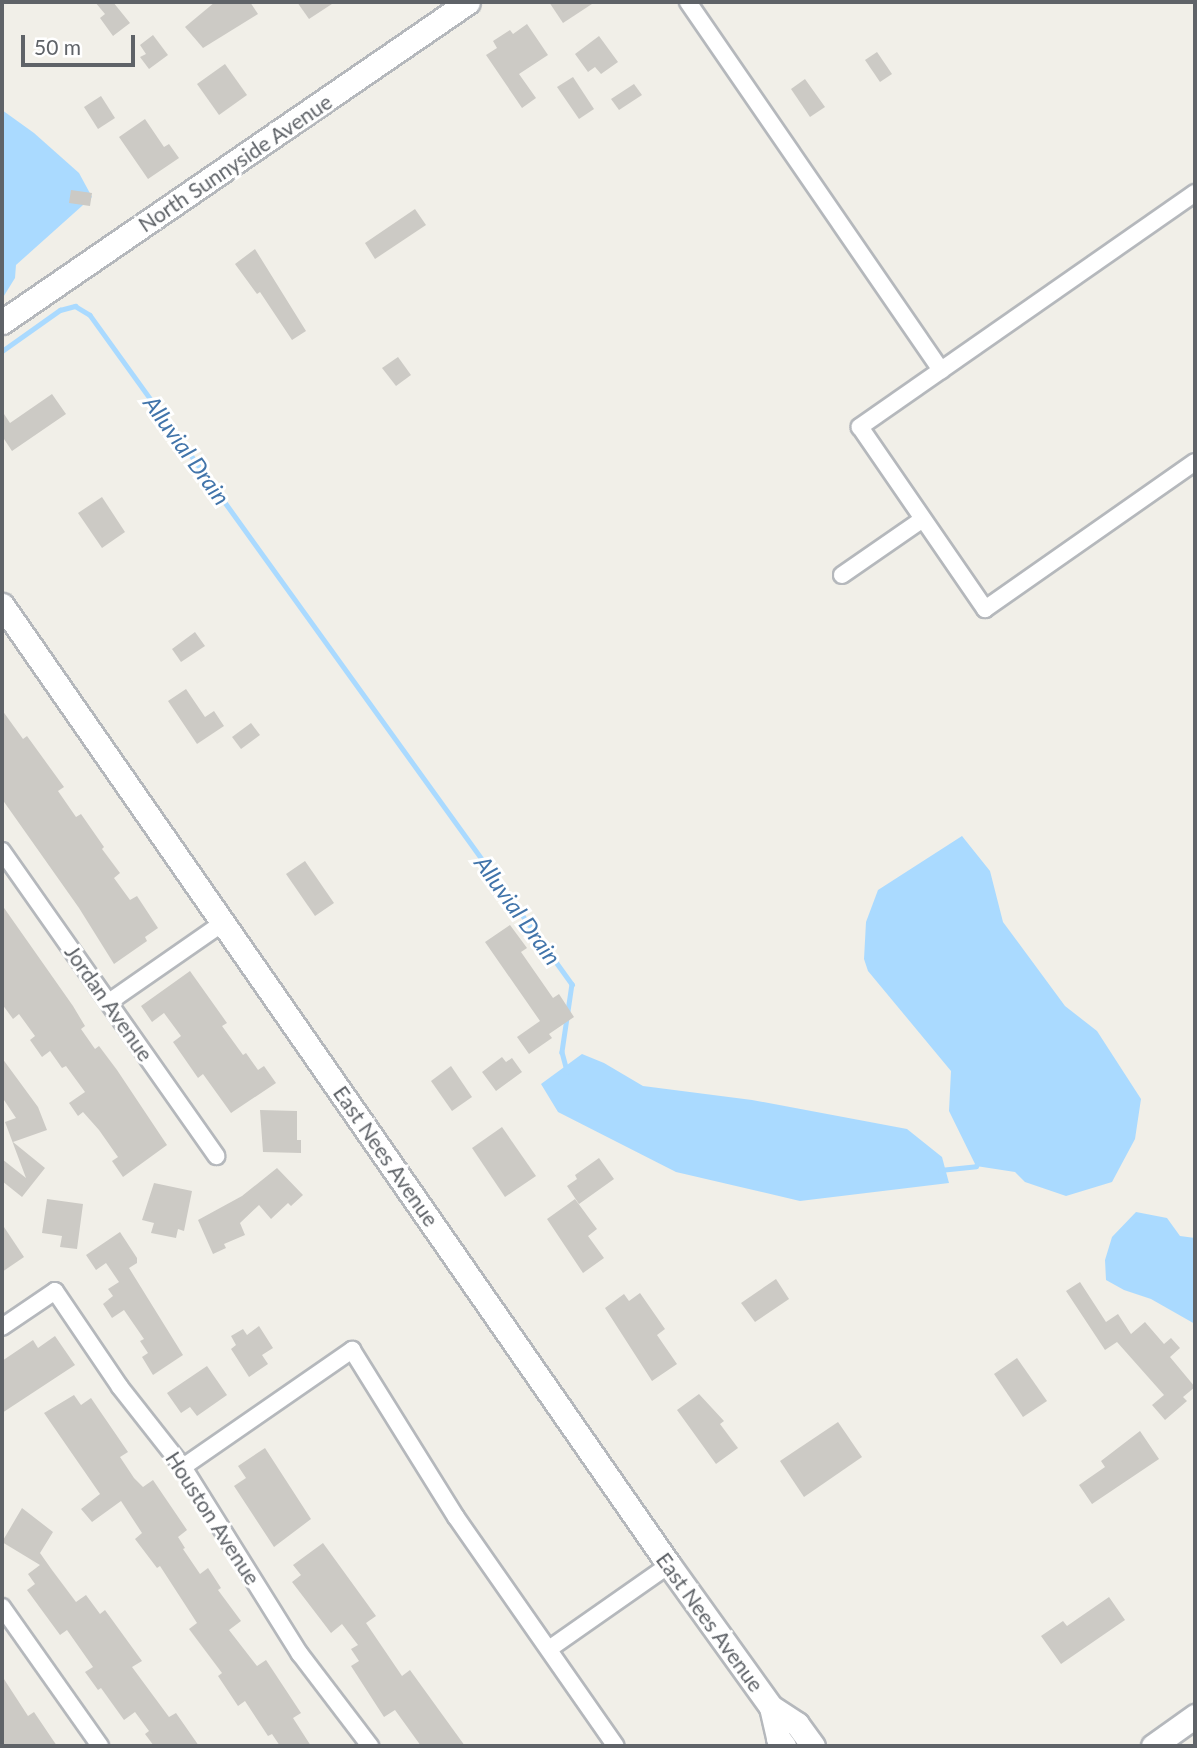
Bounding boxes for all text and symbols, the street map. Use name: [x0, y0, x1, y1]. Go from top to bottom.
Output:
scale bar: [24, 21, 138, 65]
text: 50 m: [34, 34, 81, 59]
street label: North Sunnyside Avenue: [133, 89, 337, 237]
water label: Alluvial Drain: [138, 390, 236, 510]
water label: Alluvial Drain: [469, 850, 567, 970]
street label: Jordan Avenue: [60, 940, 158, 1066]
street label: East Nees Avenue: [328, 1081, 444, 1231]
street label: Houston Avenue: [160, 1446, 266, 1590]
street label: East Nees Avenue: [651, 1547, 769, 1697]

